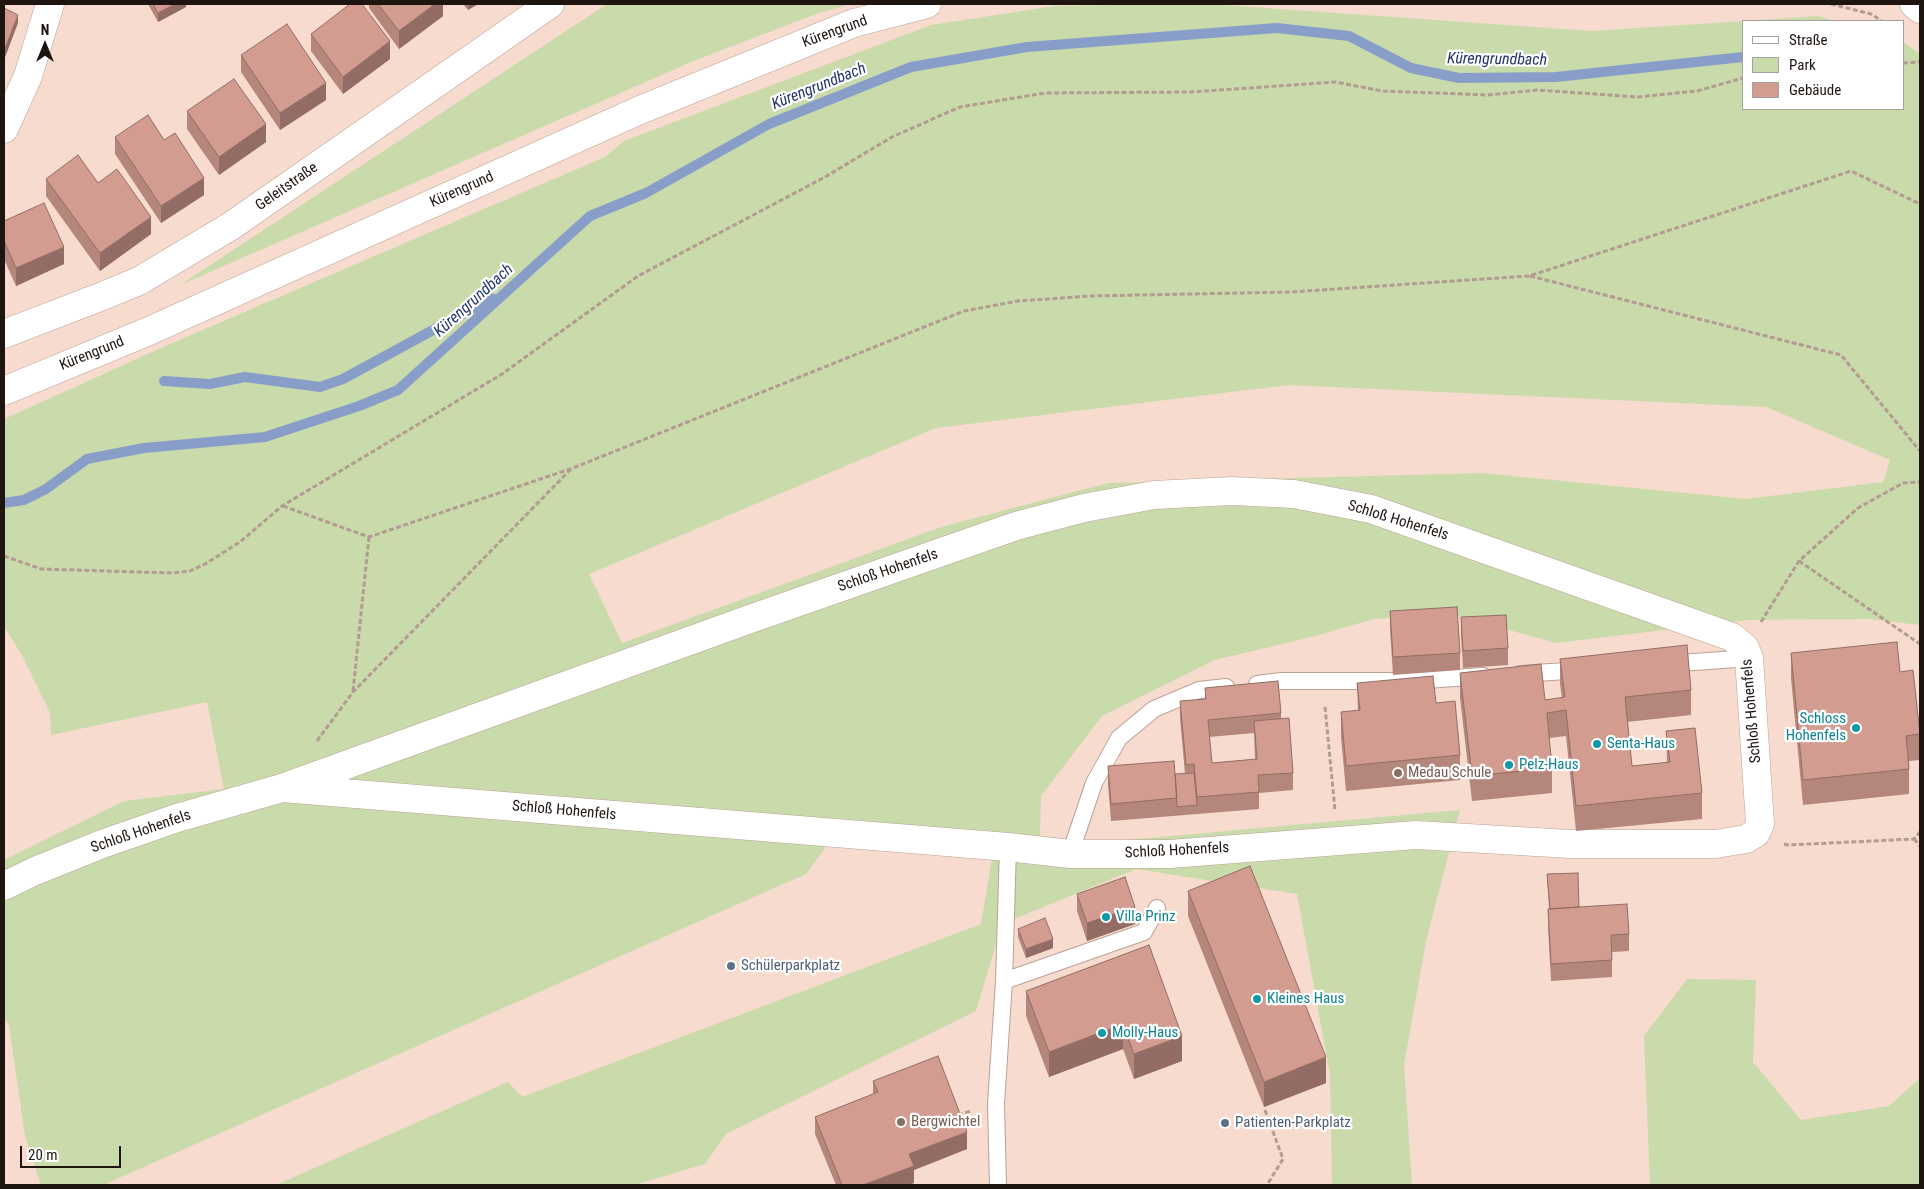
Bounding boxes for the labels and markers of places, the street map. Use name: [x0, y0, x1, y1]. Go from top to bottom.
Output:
place label: Schloss Hohenfels: [1786, 710, 1846, 745]
marker: Schloss Hohenfels: [1850, 722, 1862, 734]
place label: Senta-Haus: [1607, 735, 1675, 753]
marker: Senta-Haus: [1591, 738, 1603, 750]
place label: Pelz-Haus: [1519, 756, 1579, 774]
marker: Pelz-Haus: [1503, 759, 1515, 771]
place label: Medau Schule: [1408, 764, 1491, 782]
marker: Medau Schule: [1392, 767, 1404, 779]
place label: Villa Prinz: [1116, 908, 1176, 926]
marker: Villa Prinz: [1100, 911, 1112, 923]
place label: Schülerparkplatz: [741, 957, 840, 975]
marker: Schülerparkplatz: [725, 960, 737, 972]
place label: Kleines Haus: [1267, 990, 1344, 1008]
marker: Kleines Haus: [1251, 993, 1263, 1005]
place label: Molly-Haus: [1112, 1024, 1178, 1042]
marker: Molly-Haus: [1096, 1027, 1108, 1039]
place label: Bergwichtel: [911, 1113, 980, 1131]
place label: Patienten-Parkplatz: [1235, 1114, 1351, 1132]
marker: Bergwichtel: [895, 1116, 907, 1128]
marker: Patienten-Parkplatz: [1219, 1117, 1231, 1129]

